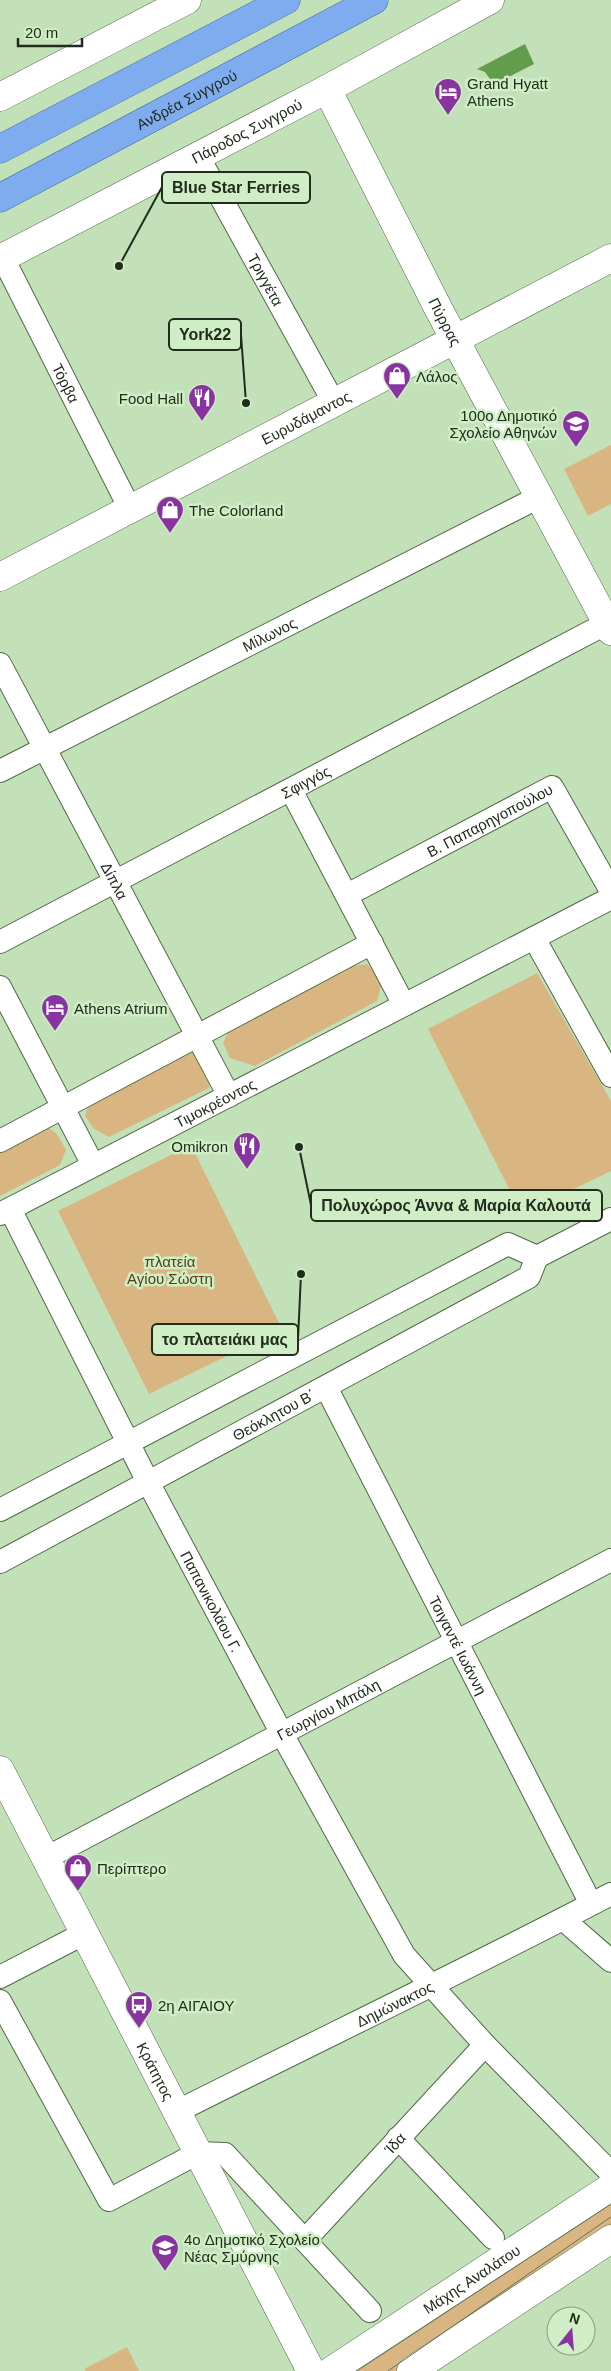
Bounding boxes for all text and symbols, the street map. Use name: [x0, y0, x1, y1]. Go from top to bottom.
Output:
scale bar: [18, 15, 81, 47]
text: 20 m: [25, 24, 58, 41]
street label: Ανδρέα Συγγρού: [133, 66, 240, 133]
place label: Grand Hyatt Athens: [467, 75, 549, 109]
hotel icon: Grand Hyatt Athens: [433, 77, 463, 116]
street label: Πάροδος Συγγρού: [189, 95, 305, 166]
callout: Blue Star Ferries: [162, 172, 310, 203]
text: Blue Star Ferries: [172, 179, 300, 196]
street label: Τριγγέτα: [245, 250, 287, 309]
street label: Πύρρας: [426, 295, 465, 349]
callout: York22: [169, 319, 241, 350]
text: York22: [179, 326, 231, 343]
street label: Τόρβα: [49, 360, 83, 406]
shop icon: Λάλος: [382, 361, 412, 400]
place label: Λάλος: [416, 368, 458, 385]
restaurant icon: Food Hall: [187, 383, 217, 422]
street label: Ευρυδάμαντος: [258, 387, 353, 448]
place label: Food Hall: [119, 390, 183, 407]
place label: 100ο Δημοτικό Σχολείο Αθηνών: [450, 407, 557, 441]
school or university icon: 100ο Δημοτικό Σχολείο Αθηνών: [561, 409, 591, 448]
shop icon: The Colorland: [155, 495, 185, 534]
place label: The Colorland: [189, 502, 283, 519]
street label: Μίλωνος: [240, 613, 299, 655]
street label: Σφιγγός: [278, 762, 333, 801]
street label: Β. Παπαρηγοπούλου: [424, 780, 555, 860]
street label: Δίπλα: [98, 859, 132, 902]
hotel icon: Athens Atrium: [40, 993, 70, 1032]
place label: Athens Atrium: [74, 1000, 167, 1017]
street label: Τιμοκρέοντος: [172, 1075, 258, 1131]
restaurant icon: Omikron: [232, 1131, 262, 1170]
place label: Omikron: [171, 1138, 228, 1155]
callout: Πολυχώρος Άννα & Μαρία Καλουτά: [311, 1190, 602, 1221]
text: Πολυχώρος Άννα & Μαρία Καλουτά: [321, 1197, 591, 1215]
park label: πλατεία Αγίου Σώστη: [127, 1253, 213, 1287]
callout: το πλατειάκι μας: [152, 1324, 298, 1355]
text: το πλατειάκι μας: [162, 1331, 288, 1349]
street label: Θεόκλητου Β΄: [229, 1385, 318, 1444]
street label: Παπανικολάου Γ.: [178, 1548, 245, 1655]
street label: Τσιγαντέ Ιωάννη: [426, 1593, 491, 1697]
street label: Γεωργίου Μπάλη: [274, 1675, 383, 1743]
shop icon: Περίπτερο: [63, 1853, 93, 1892]
place label: Περίπτερο: [97, 1860, 166, 1877]
street label: Δημώνακτος: [353, 1977, 436, 2030]
bus stop icon: 2η ΑΙΓΑΙΟΥ: [124, 1990, 154, 2029]
place label: 2η ΑΙΓΑΙΟΥ: [158, 1997, 234, 2014]
street label: Κράτητος: [134, 2039, 178, 2103]
street label: Ίδα: [380, 2129, 409, 2158]
place label: 4o Δημοτικό Σχολείο Νέας Σμύρνης: [184, 2231, 320, 2265]
school or university icon: 4o Δημοτικό Σχολείο Νέας Σμύρνης: [150, 2233, 180, 2272]
street label: Μάχης Αναλάτου: [420, 2241, 523, 2317]
north arrow: [546, 2306, 596, 2356]
text: N: [568, 2309, 582, 2328]

